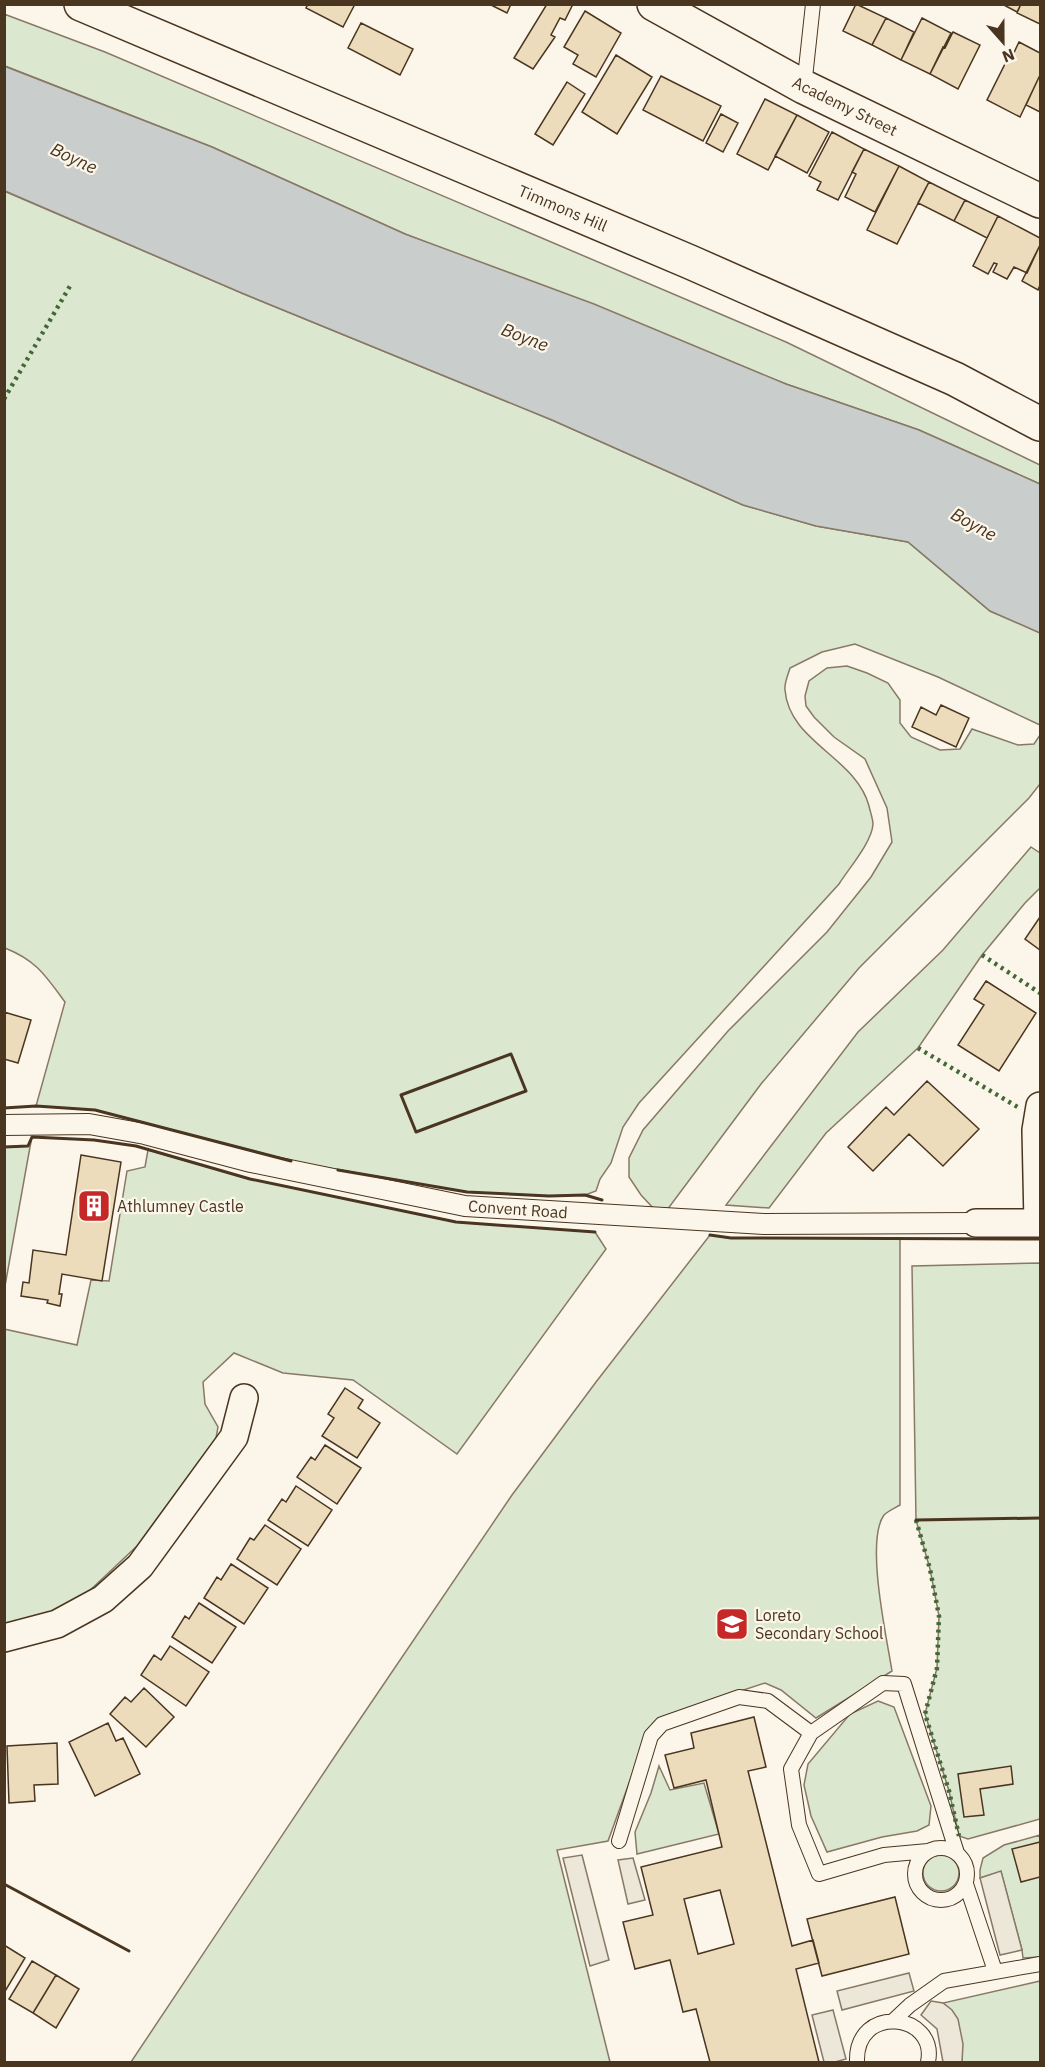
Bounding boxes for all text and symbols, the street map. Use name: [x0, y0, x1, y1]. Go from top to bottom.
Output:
north arrow: [973, 12, 1033, 72]
text: N: [999, 45, 1017, 67]
street label: Academy Street: [789, 72, 901, 140]
water label: Boyne: [47, 137, 101, 179]
street label: Timmons Hill: [516, 180, 610, 236]
water label: Boyne: [498, 318, 552, 356]
water label: Boyne: [947, 502, 1001, 546]
building icon: Athlumney Castle: [76, 1188, 112, 1224]
place label: Athlumney Castle: [117, 1196, 244, 1216]
street label: Convent Road: [468, 1196, 568, 1222]
place label: Loreto Secondary School: [755, 1605, 883, 1643]
school or university icon: Loreto Secondary School: [714, 1606, 750, 1642]

